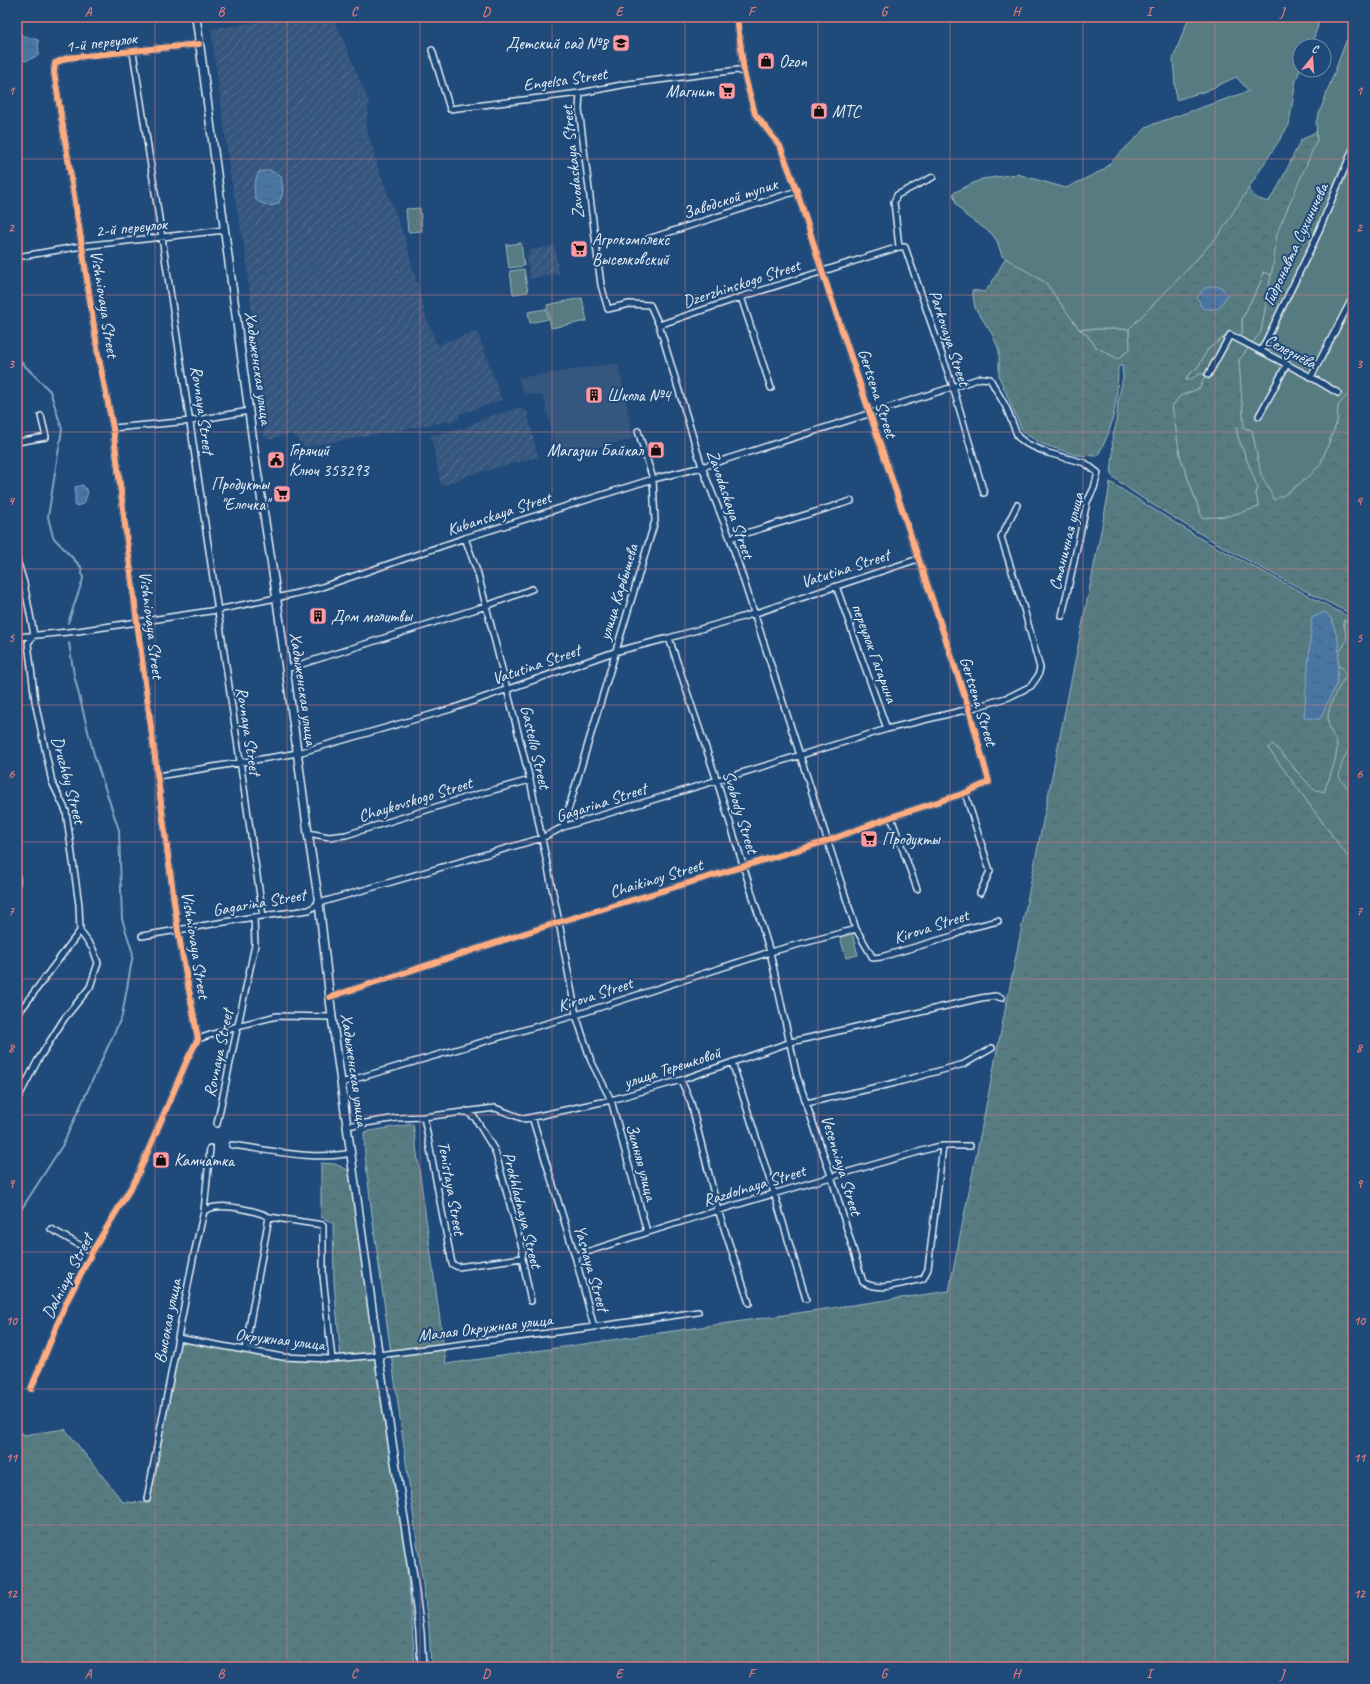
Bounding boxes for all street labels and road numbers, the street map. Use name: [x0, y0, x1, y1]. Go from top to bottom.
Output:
street label: 1-й переулок: [64, 28, 140, 57]
street label: Engelsa Street: [522, 63, 611, 96]
street label: Zavodaskaya Street: [556, 102, 589, 220]
street label: Заводской тупик: [680, 173, 782, 224]
street label: Гидронавта Сухиничева: [1258, 178, 1334, 309]
street label: 2-й переулок: [94, 213, 169, 242]
street label: Vishniovaya Street: [86, 249, 124, 361]
street label: Dzerzhinskogo Street: [680, 254, 805, 312]
street label: Parkovaya Street: [924, 288, 976, 391]
street label: Хадыженская улица: [240, 310, 277, 428]
street label: Селезнёва: [1261, 329, 1322, 375]
street label: Gertsena Street: [853, 346, 903, 443]
street label: Rovnaya Street: [186, 365, 219, 458]
street label: Zavodaskaya Street: [702, 447, 760, 564]
street label: Kubanskaya Street: [444, 486, 556, 540]
street label: Станичная улица: [1044, 489, 1089, 592]
street label: улица Карбышева: [594, 540, 643, 644]
street label: Vatutina Street: [798, 544, 894, 593]
street label: Vishniovaya Street: [134, 570, 169, 682]
street label: переулок Гагарина: [847, 601, 903, 707]
street label: Хадыженская улица: [285, 631, 322, 749]
street label: Vatutina Street: [489, 639, 585, 689]
street label: Gertsena Street: [955, 654, 1003, 751]
street label: Rovnaya Street: [231, 685, 266, 779]
street label: Gastello Street: [516, 703, 556, 793]
street label: Druzhby Street: [47, 734, 91, 828]
street label: Svobody Street: [718, 768, 764, 858]
street label: Chaykovskogo Street: [356, 772, 477, 827]
street label: Gagarina Street: [553, 777, 651, 827]
street label: Chaikinoy Street: [607, 854, 707, 903]
street label: Gagarina Street: [211, 884, 310, 921]
street label: Vishniovaya Street: [177, 890, 215, 1002]
street label: Kirova Street: [891, 904, 973, 948]
street label: Kirova Street: [555, 972, 637, 1016]
street label: Rovnaya Street: [199, 1005, 239, 1099]
street label: Хадыженская улица: [336, 1012, 373, 1130]
street label: улица Терешковой: [620, 1042, 724, 1093]
street label: Vesenniaya Street: [816, 1113, 867, 1220]
street label: Зимняя улица: [621, 1121, 662, 1205]
street label: Tenistaya Street: [433, 1140, 470, 1239]
street label: Prokhladnaya Street: [498, 1150, 548, 1273]
street label: Razdolnaya Street: [700, 1159, 810, 1211]
street label: Yasnaya Street: [569, 1222, 615, 1316]
street label: Dalniaya Street: [37, 1228, 99, 1322]
street label: Высокая улица: [149, 1275, 186, 1365]
street label: Малая Окружная улица: [417, 1309, 555, 1346]
street label: Окружная улица: [234, 1324, 328, 1356]

